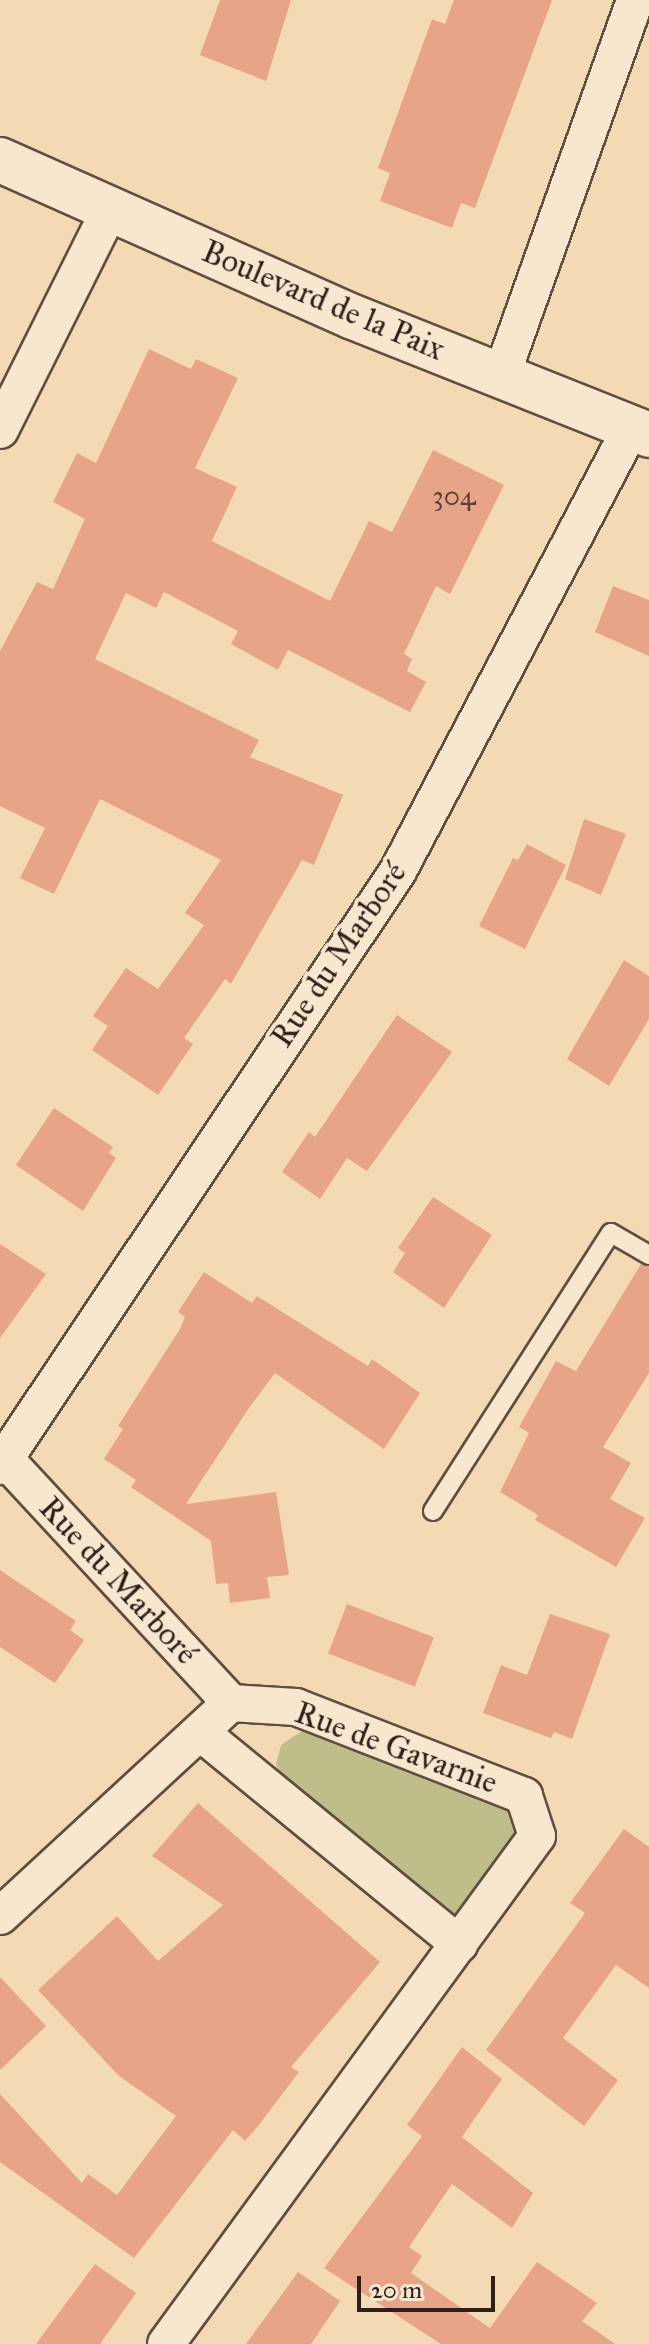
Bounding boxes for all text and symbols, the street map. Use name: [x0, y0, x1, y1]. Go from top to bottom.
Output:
street label: Boulevard de la Paix: [196, 233, 450, 369]
house number: 304: [432, 479, 476, 513]
street label: Rue du Marboré: [263, 855, 415, 1055]
street label: Rue du Marboré: [31, 1489, 205, 1673]
street label: Rue de Gavarnie: [290, 1694, 502, 1802]
scale bar: [361, 2260, 499, 2310]
text: 20 m: [371, 2275, 422, 2305]

